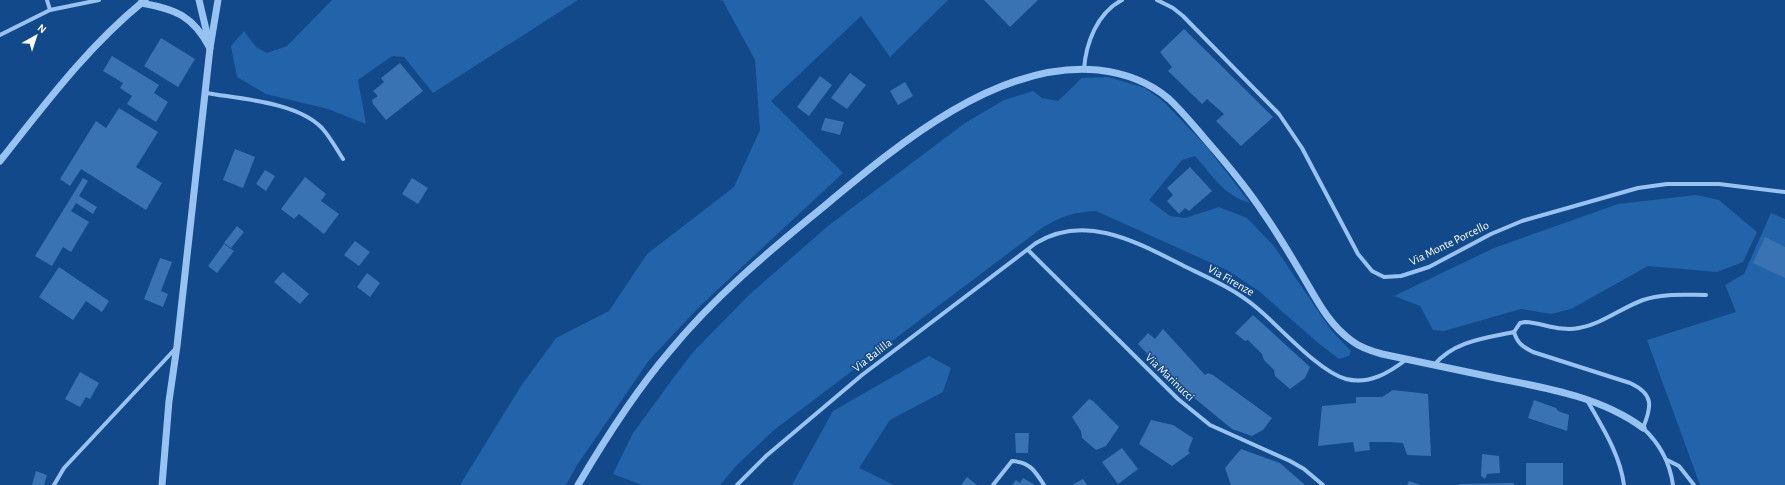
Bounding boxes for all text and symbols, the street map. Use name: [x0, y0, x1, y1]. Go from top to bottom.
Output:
north arrow: [16, 16, 56, 56]
text: N: [36, 22, 48, 35]
street label: Via Monte Porcello: [1407, 219, 1491, 267]
street label: Via Firenze: [1206, 262, 1256, 298]
street label: Via Balilla: [850, 336, 894, 374]
street label: Via Marinucci: [1143, 351, 1197, 403]

